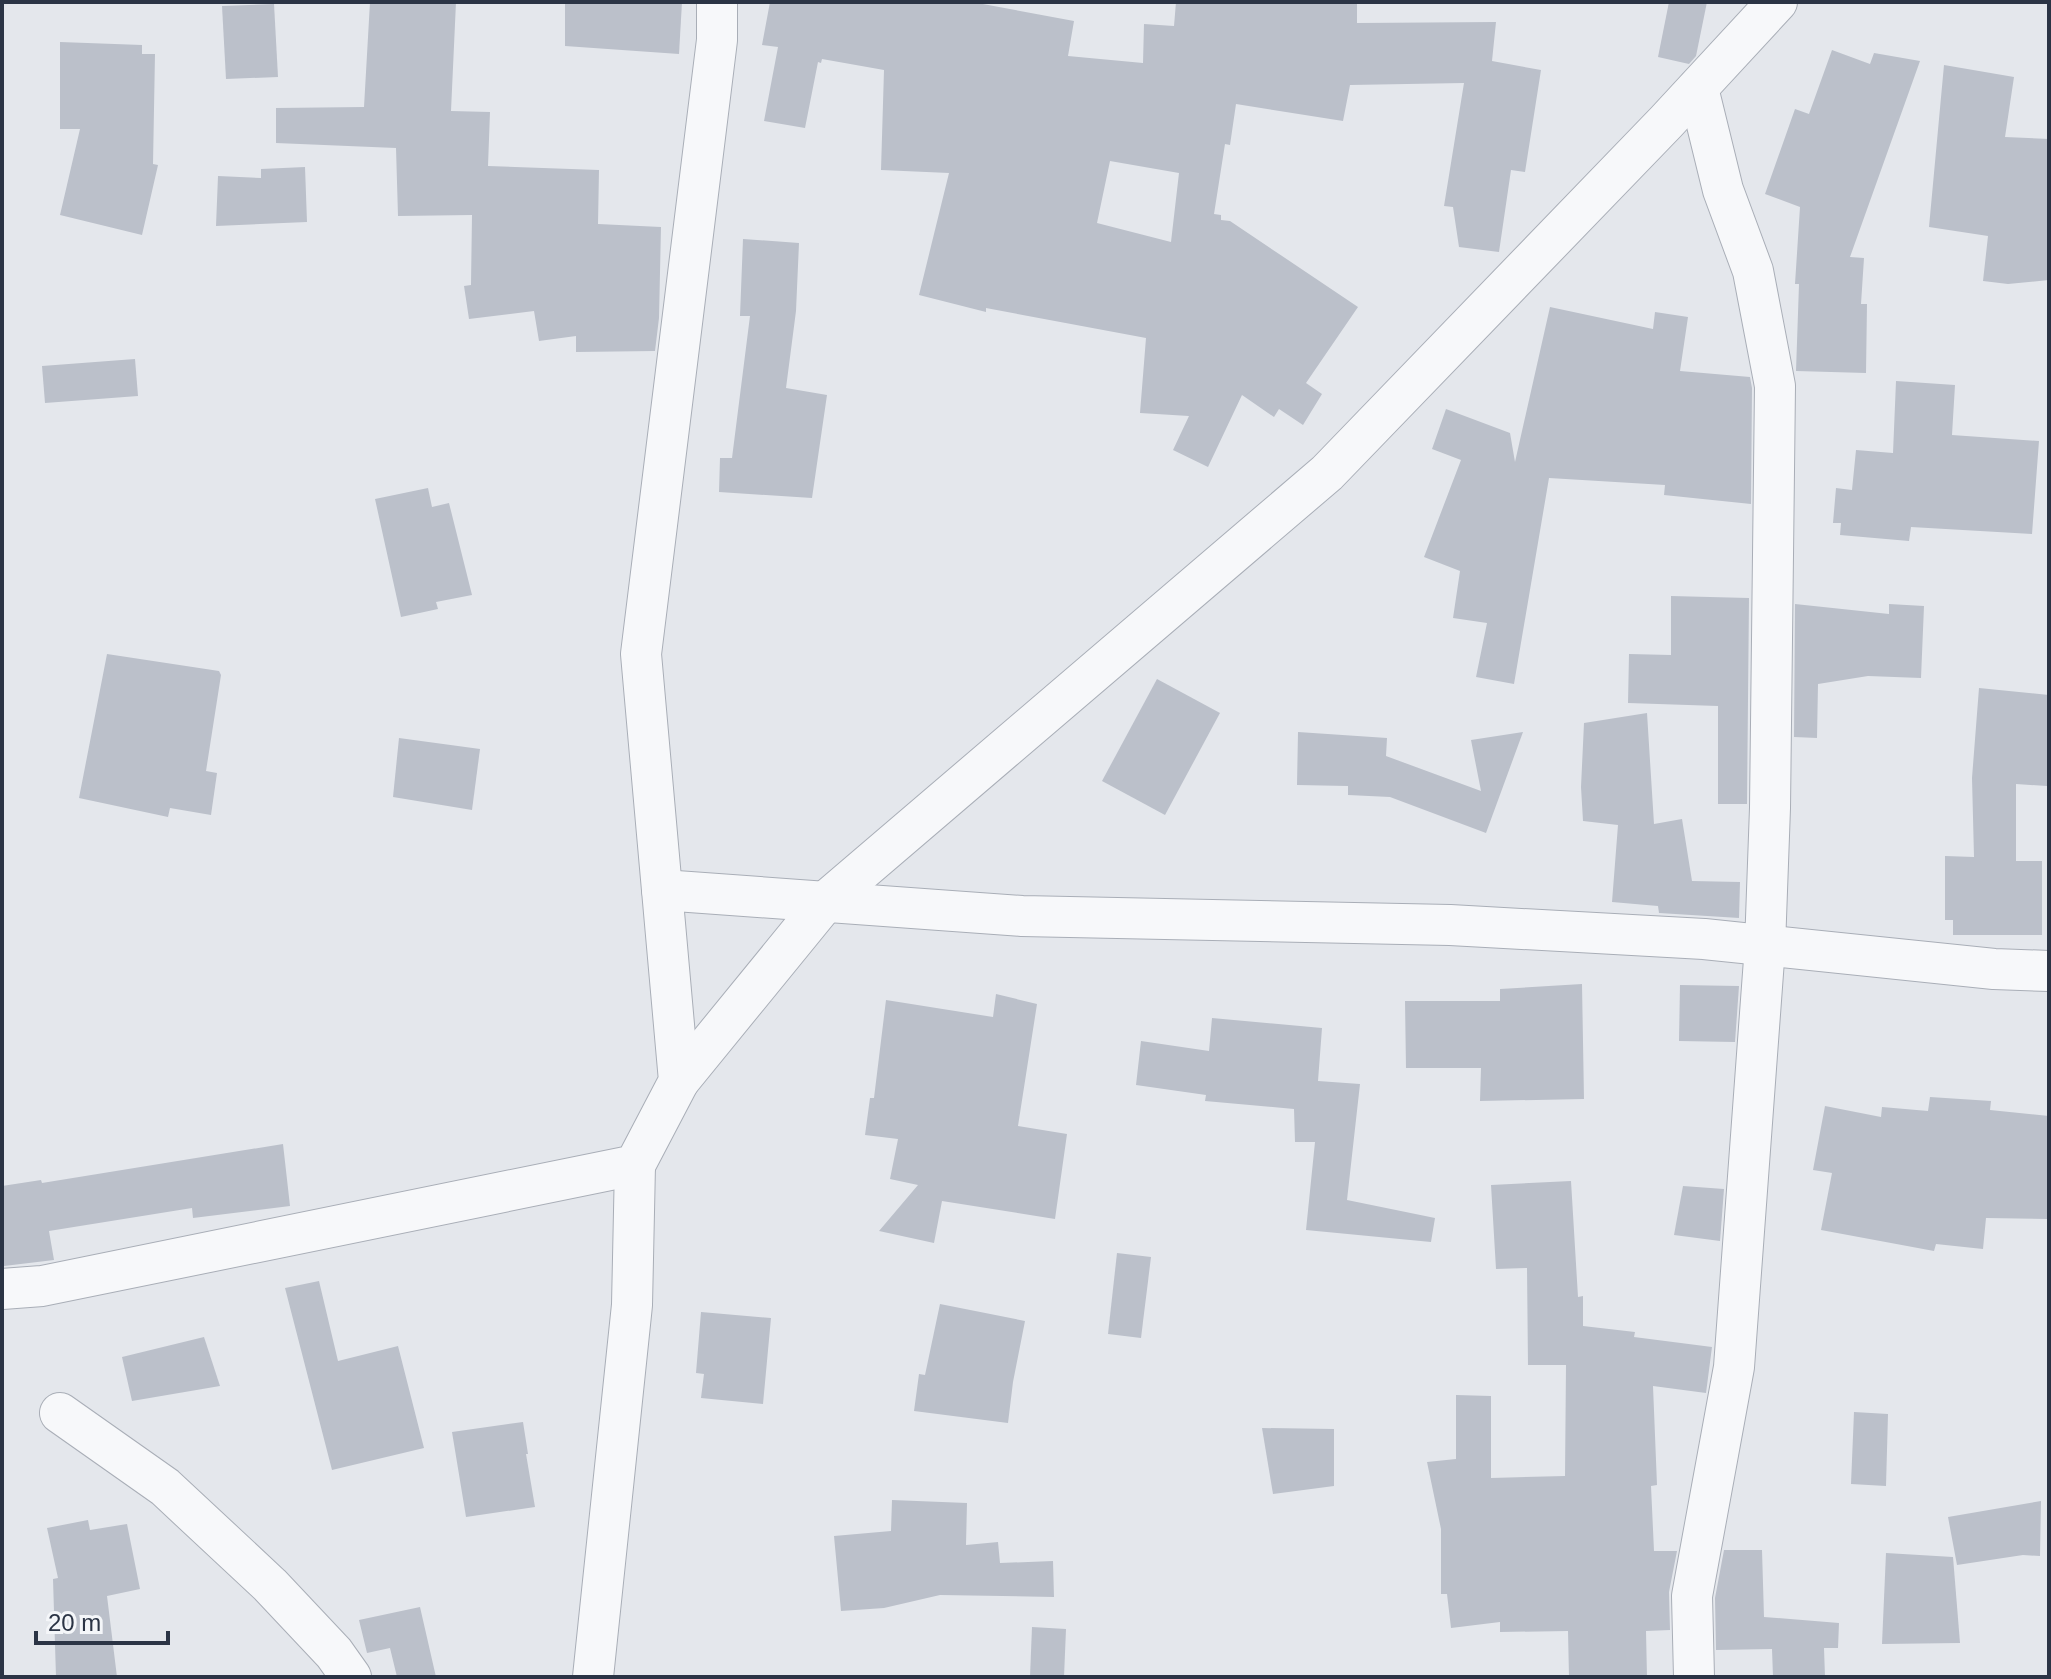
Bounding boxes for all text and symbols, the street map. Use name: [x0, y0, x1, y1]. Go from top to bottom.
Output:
scale bar: [36, 1595, 168, 1645]
text: 20 m: [48, 1609, 101, 1636]

